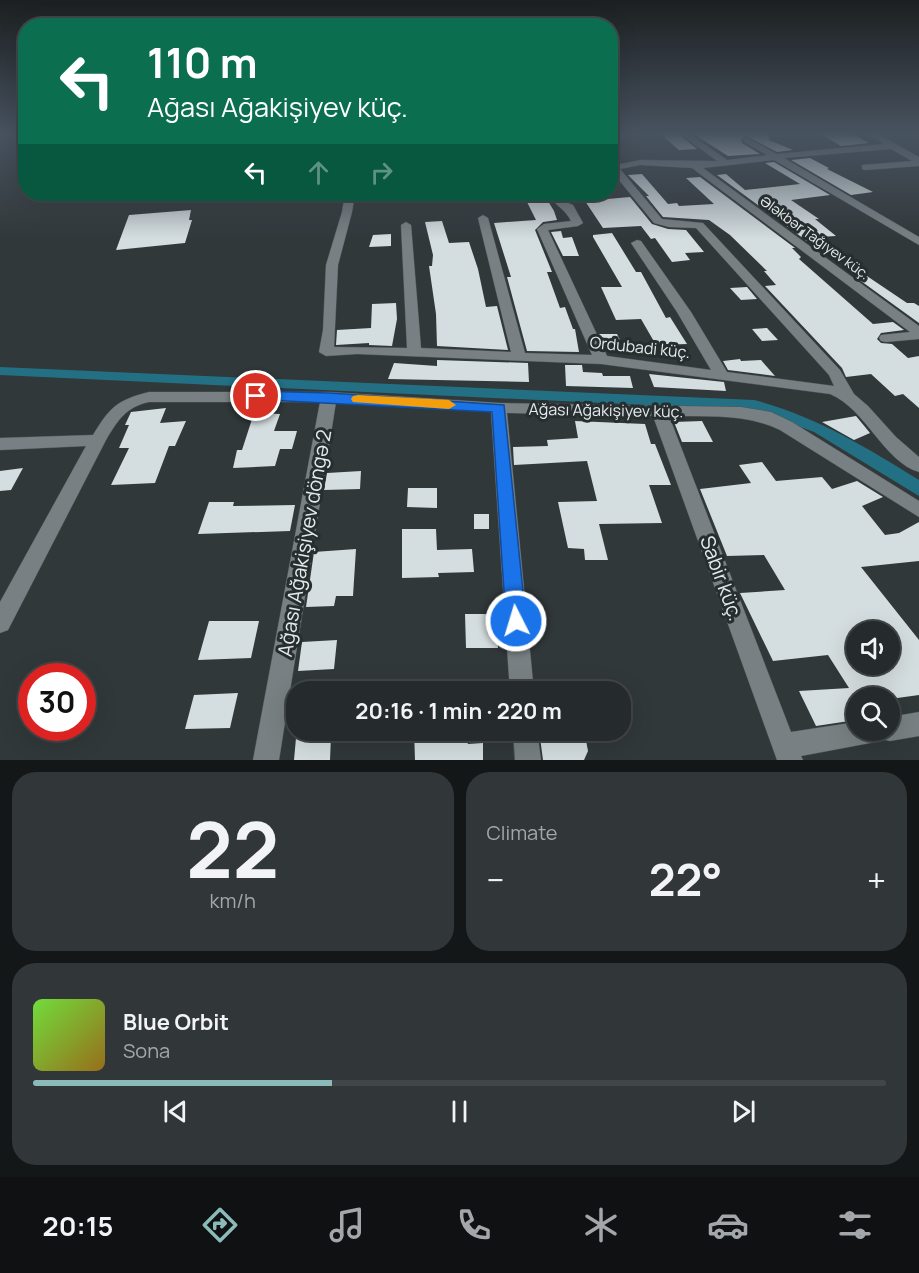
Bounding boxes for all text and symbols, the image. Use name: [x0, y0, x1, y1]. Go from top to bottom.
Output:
text: 110 m: [147, 33, 258, 91]
icon: left: [48, 42, 126, 120]
text: Ağası Ağakişiyev küç.: [147, 88, 408, 125]
icon: left: [239, 156, 272, 189]
icon: ahead: [302, 156, 335, 189]
icon: right: [365, 156, 398, 189]
street label: Ələkbər Tağıyev küç.: [756, 191, 874, 283]
street label: Ordubadi küç.: [589, 331, 691, 363]
pin: [230, 370, 281, 421]
icon: arrive: [239, 379, 272, 412]
street label: Ağası Ağakişiyev küç.: [528, 398, 684, 422]
street label: Ağası Ağakişiyev döngə 2: [271, 427, 337, 659]
street label: Sabir küç.: [694, 532, 750, 624]
position arrow: [484, 589, 548, 653]
map controls: [846, 621, 900, 741]
button: sound: [846, 621, 900, 675]
speed limit sign: 30: [18, 663, 96, 741]
button: search: [846, 687, 900, 741]
text: 20:16 · 1 min · 220 m: [355, 696, 562, 726]
text: 22: [186, 795, 279, 901]
text: Climate: [487, 819, 558, 846]
text: 22°: [649, 848, 723, 910]
text: −: [487, 857, 504, 902]
text: +: [867, 857, 886, 902]
text: km/h: [209, 887, 256, 914]
text: Blue Orbit: [123, 1007, 229, 1037]
text: Sona: [123, 1037, 170, 1064]
icon: previous: [159, 1095, 192, 1128]
icon: pause: [443, 1095, 476, 1128]
icon: next: [727, 1095, 760, 1128]
icon: directions: [199, 1204, 241, 1246]
icon: music: [326, 1204, 368, 1246]
icon: phone: [453, 1204, 495, 1246]
icon: climate: [580, 1204, 622, 1246]
icon: car: [707, 1204, 749, 1246]
icon: filters: [834, 1204, 876, 1246]
text: 20:15: [43, 1207, 113, 1244]

